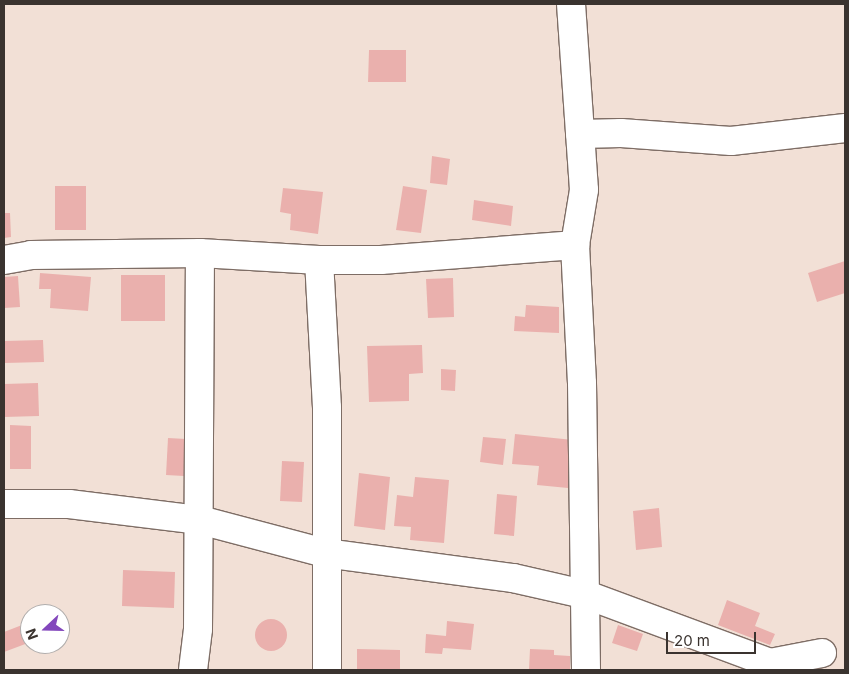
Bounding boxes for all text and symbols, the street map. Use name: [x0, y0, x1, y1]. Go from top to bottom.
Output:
north arrow: [20, 604, 70, 654]
scale bar: [669, 622, 759, 654]
text: N: [22, 626, 41, 642]
text: 20 m: [674, 631, 710, 650]

